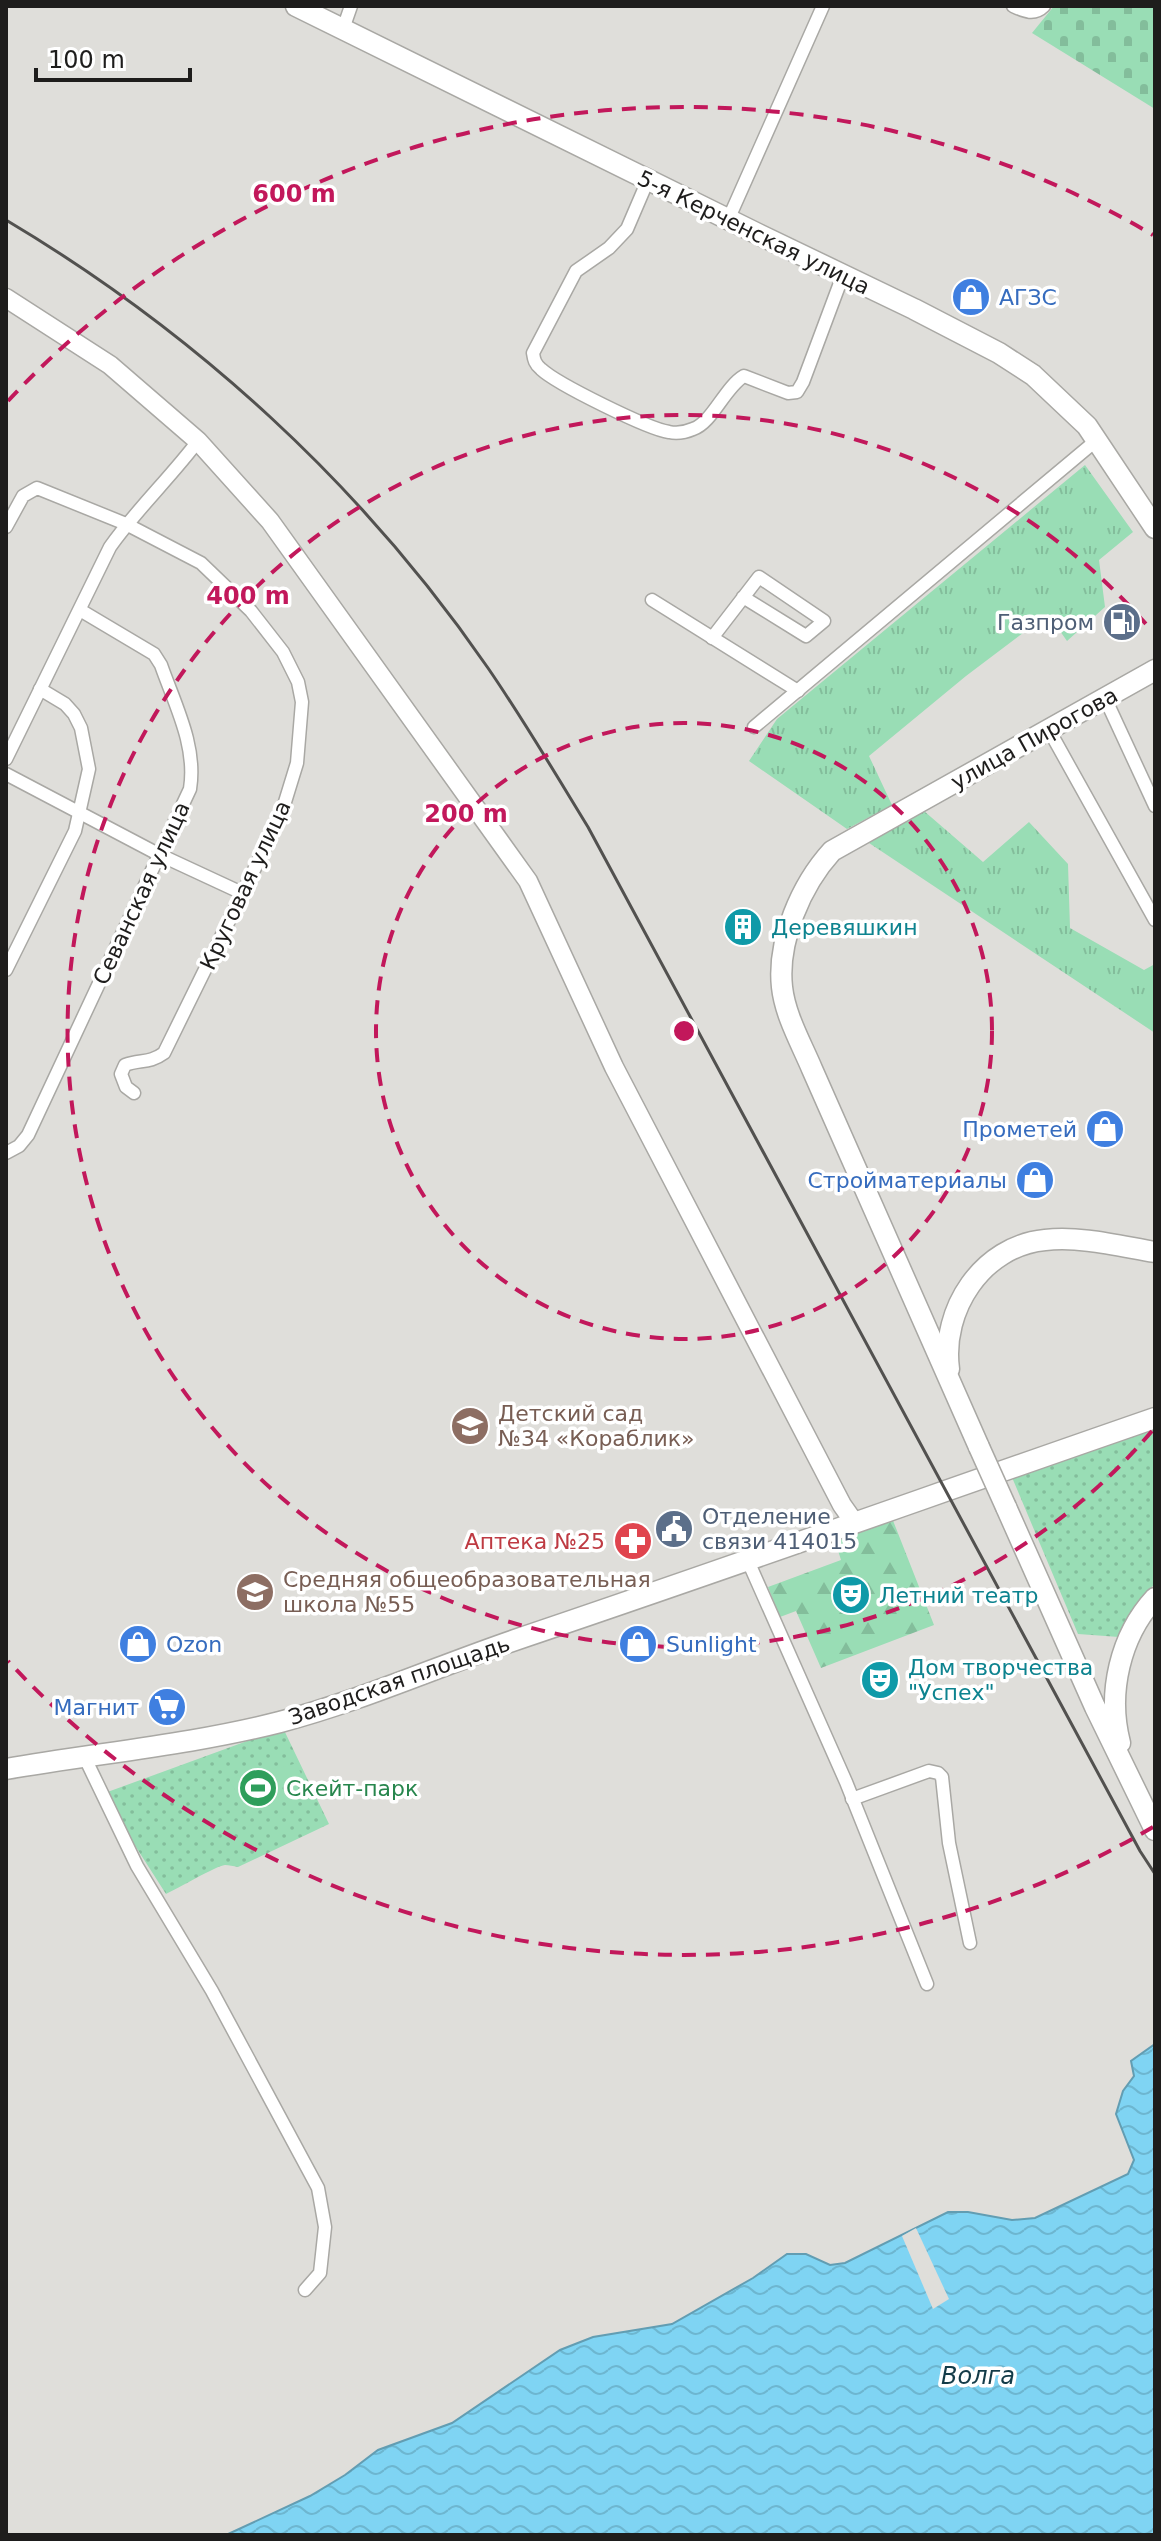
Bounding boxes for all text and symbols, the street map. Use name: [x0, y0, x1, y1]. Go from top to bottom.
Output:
scale bar: [36, 32, 190, 82]
text: 100 m: [48, 46, 125, 74]
street label: 5-я Керченская улица: [634, 165, 874, 300]
text: 600 m: [252, 180, 336, 208]
shop icon: АГЗС: [950, 276, 992, 318]
place label: АГЗС: [999, 285, 1057, 310]
text: 400 m: [206, 582, 290, 610]
fuel station icon: Газпром: [1101, 601, 1143, 643]
place label: Газпром: [997, 610, 1094, 635]
street label: улица Пирогова: [947, 682, 1122, 795]
street label: Круговая улица: [195, 796, 296, 974]
street label: Севанская улица: [88, 798, 195, 989]
text: 200 m: [424, 800, 508, 828]
building icon: Деревяшкин: [722, 906, 764, 948]
place label: Деревяшкин: [771, 915, 918, 940]
centre of rings: [670, 1017, 698, 1045]
shop icon: Прометей: [1084, 1108, 1126, 1150]
place label: Прометей: [962, 1117, 1077, 1142]
shop icon: Стройматериалы: [1014, 1159, 1056, 1201]
place label: Стройматериалы: [807, 1168, 1007, 1193]
place label: Детский сад №34 «Кораблик»: [498, 1401, 695, 1451]
school or university icon: Детский сад №34 «Кораблик»: [449, 1405, 491, 1447]
place label: Отделение связи 414015: [702, 1504, 857, 1554]
public building icon: Отделение связи 414015: [653, 1508, 695, 1550]
pharmacy icon: Аптека №25: [612, 1520, 654, 1562]
place label: Аптека №25: [465, 1529, 605, 1554]
place label: Средняя общеобразовательная школа №55: [283, 1567, 651, 1617]
school or university icon: Средняя общеобразовательная школа №55: [234, 1571, 276, 1613]
theatre icon: Летний театр: [830, 1574, 872, 1616]
place label: Летний театр: [879, 1583, 1038, 1608]
shop icon: Ozon: [117, 1623, 159, 1665]
shop icon: Sunlight: [617, 1623, 659, 1665]
street label: Заводская площадь: [285, 1631, 513, 1730]
place label: Ozon: [166, 1632, 222, 1657]
place label: Sunlight: [666, 1632, 757, 1657]
place label: Дом творчества "Успех": [908, 1655, 1093, 1705]
theatre icon: Дом творчества "Успех": [859, 1659, 901, 1701]
supermarket icon: Магнит: [146, 1686, 188, 1728]
place label: Магнит: [53, 1695, 139, 1720]
sports icon: Скейт-парк: [237, 1767, 279, 1809]
place label: Скейт-парк: [286, 1776, 418, 1801]
water label: Волга: [941, 2362, 1015, 2390]

